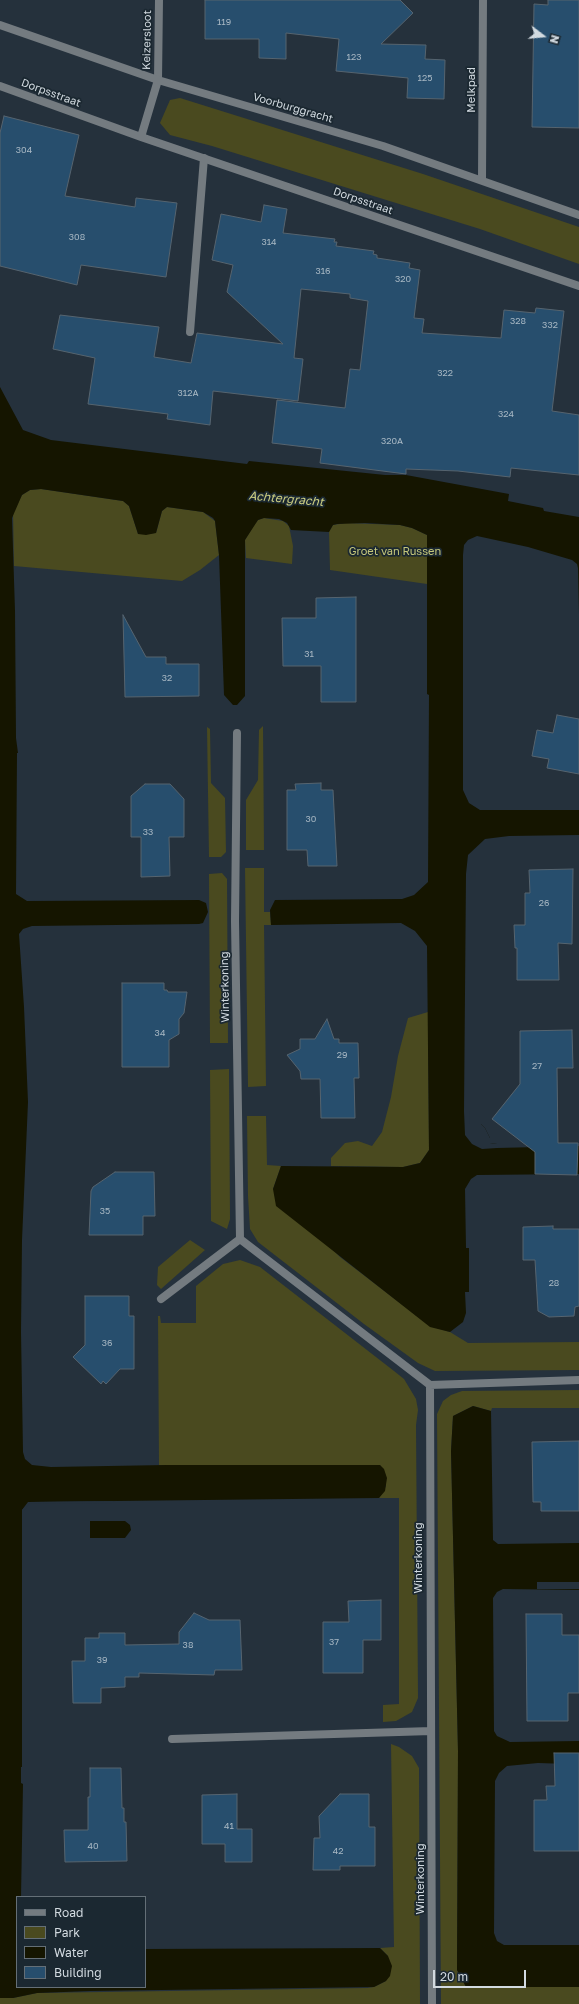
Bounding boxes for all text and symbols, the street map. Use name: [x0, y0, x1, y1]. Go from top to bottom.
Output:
street label: Keizersloot: [140, 10, 154, 70]
north arrow: [523, 16, 563, 56]
house number: 119: [217, 17, 231, 27]
text: N: [548, 34, 562, 45]
house number: 123: [347, 52, 361, 62]
street label: Melkpad: [465, 67, 479, 113]
house number: 125: [418, 73, 432, 83]
street label: Dorpsstraat: [19, 76, 83, 110]
street label: Voorburggracht: [251, 90, 335, 126]
house number: 304: [16, 145, 32, 155]
street label: Dorpsstraat: [331, 185, 395, 217]
house number: 308: [69, 232, 85, 242]
house number: 314: [261, 237, 277, 247]
house number: 316: [315, 266, 331, 276]
house number: 320: [395, 274, 411, 284]
house number: 328: [510, 316, 526, 326]
house number: 332: [542, 320, 558, 330]
house number: 322: [437, 368, 453, 378]
house number: 312A: [178, 388, 198, 398]
house number: 324: [498, 409, 514, 419]
house number: 320A: [381, 436, 403, 446]
water label: Achtergracht: [248, 489, 324, 509]
park label: Groet van Russen: [349, 545, 441, 559]
house number: 31: [304, 649, 314, 659]
house number: 32: [162, 673, 172, 683]
house number: 30: [306, 814, 316, 824]
house number: 33: [143, 827, 153, 837]
house number: 26: [539, 898, 549, 908]
street label: Winterkoning: [218, 951, 232, 1023]
house number: 34: [155, 1028, 165, 1038]
house number: 29: [337, 1050, 347, 1060]
house number: 27: [532, 1061, 542, 1071]
house number: 35: [100, 1206, 110, 1216]
house number: 28: [549, 1278, 559, 1288]
house number: 36: [102, 1338, 112, 1348]
street label: Winterkoning: [412, 1522, 426, 1594]
house number: 37: [329, 1637, 339, 1647]
house number: 38: [183, 1640, 193, 1650]
house number: 39: [97, 1655, 107, 1665]
house number: 41: [224, 1821, 234, 1831]
house number: 40: [87, 1841, 99, 1851]
street label: Winterkoning: [414, 1843, 428, 1915]
house number: 42: [333, 1846, 343, 1856]
legend: [16, 1896, 146, 1988]
text: Road: [54, 1905, 83, 1920]
text: Park: [54, 1925, 80, 1940]
text: Water: [54, 1945, 88, 1960]
scale bar: [435, 1962, 528, 1988]
text: Building: [54, 1965, 102, 1980]
text: 20 m: [440, 1969, 468, 1984]

